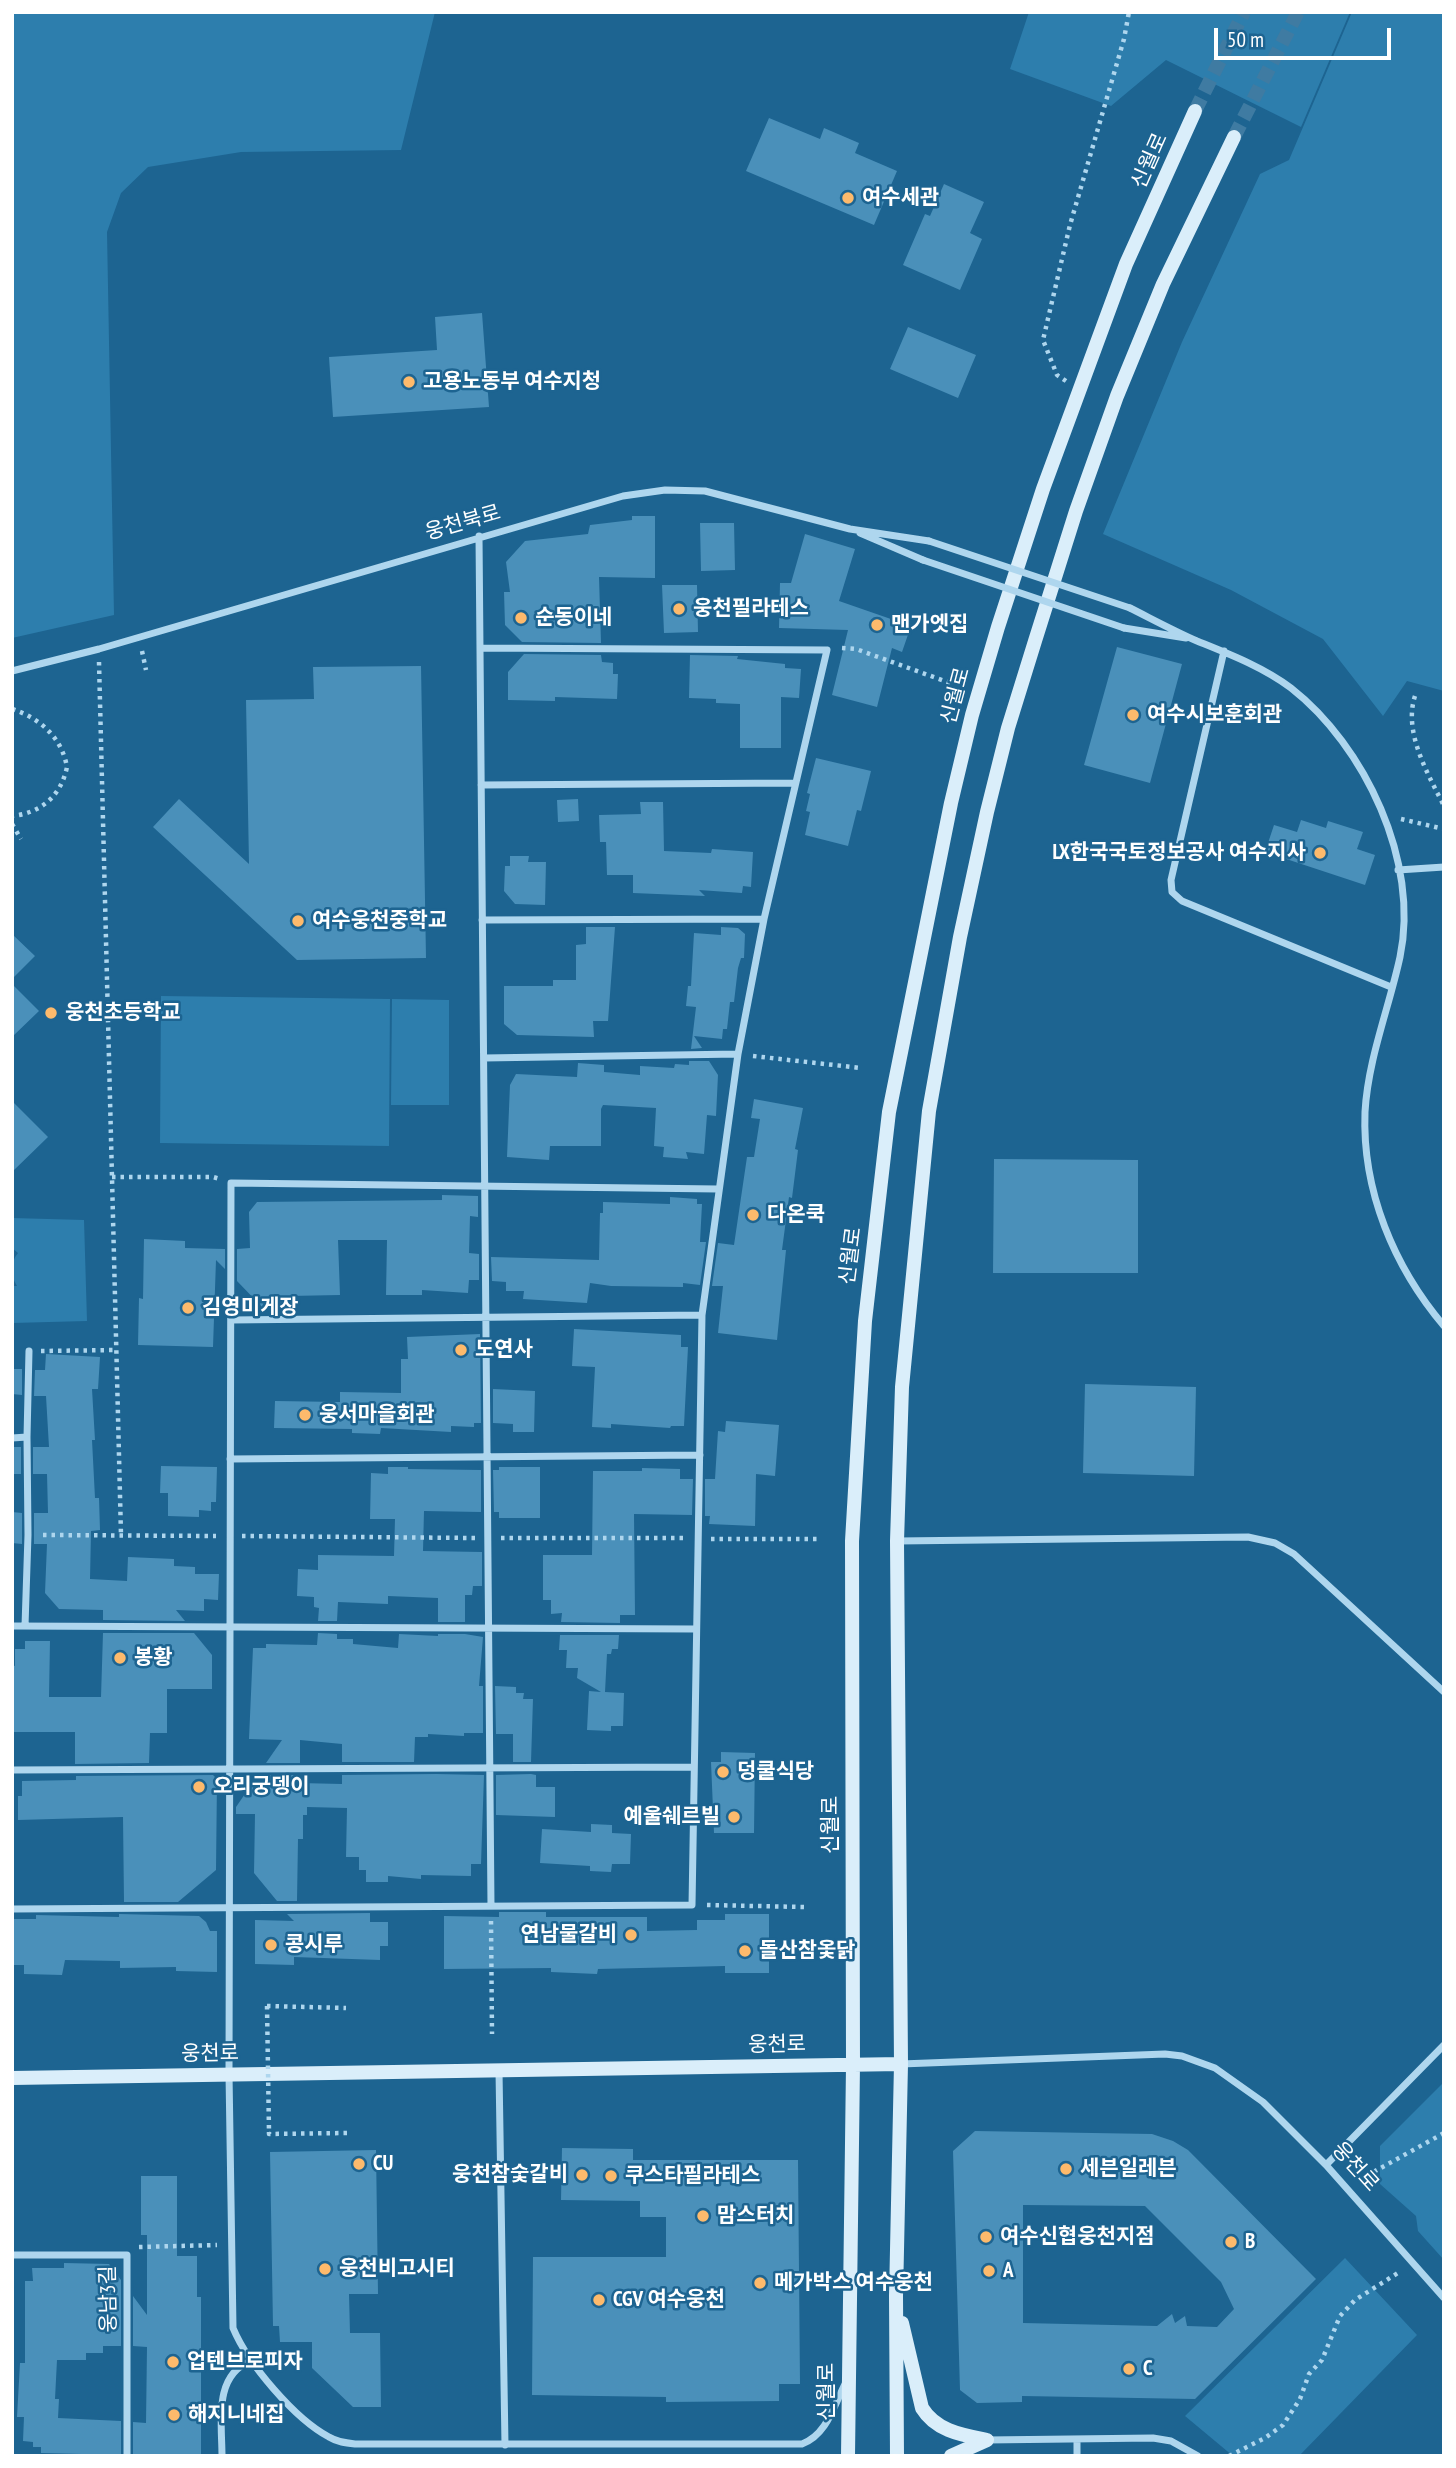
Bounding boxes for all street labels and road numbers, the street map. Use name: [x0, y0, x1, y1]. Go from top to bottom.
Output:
street label: 신월로: [1127, 129, 1173, 193]
street label: 웅천북로: [422, 500, 504, 546]
street label: 신월로: [936, 665, 976, 727]
street label: 신월로: [835, 1226, 867, 1286]
street label: 신월로: [818, 1796, 844, 1854]
street label: 웅천로: [748, 2032, 806, 2058]
street label: 웅천로: [181, 2041, 239, 2067]
street label: 웅천로: [1326, 2137, 1384, 2197]
street label: 웅남3길: [96, 2265, 122, 2333]
street label: 신월로: [814, 2363, 840, 2421]

